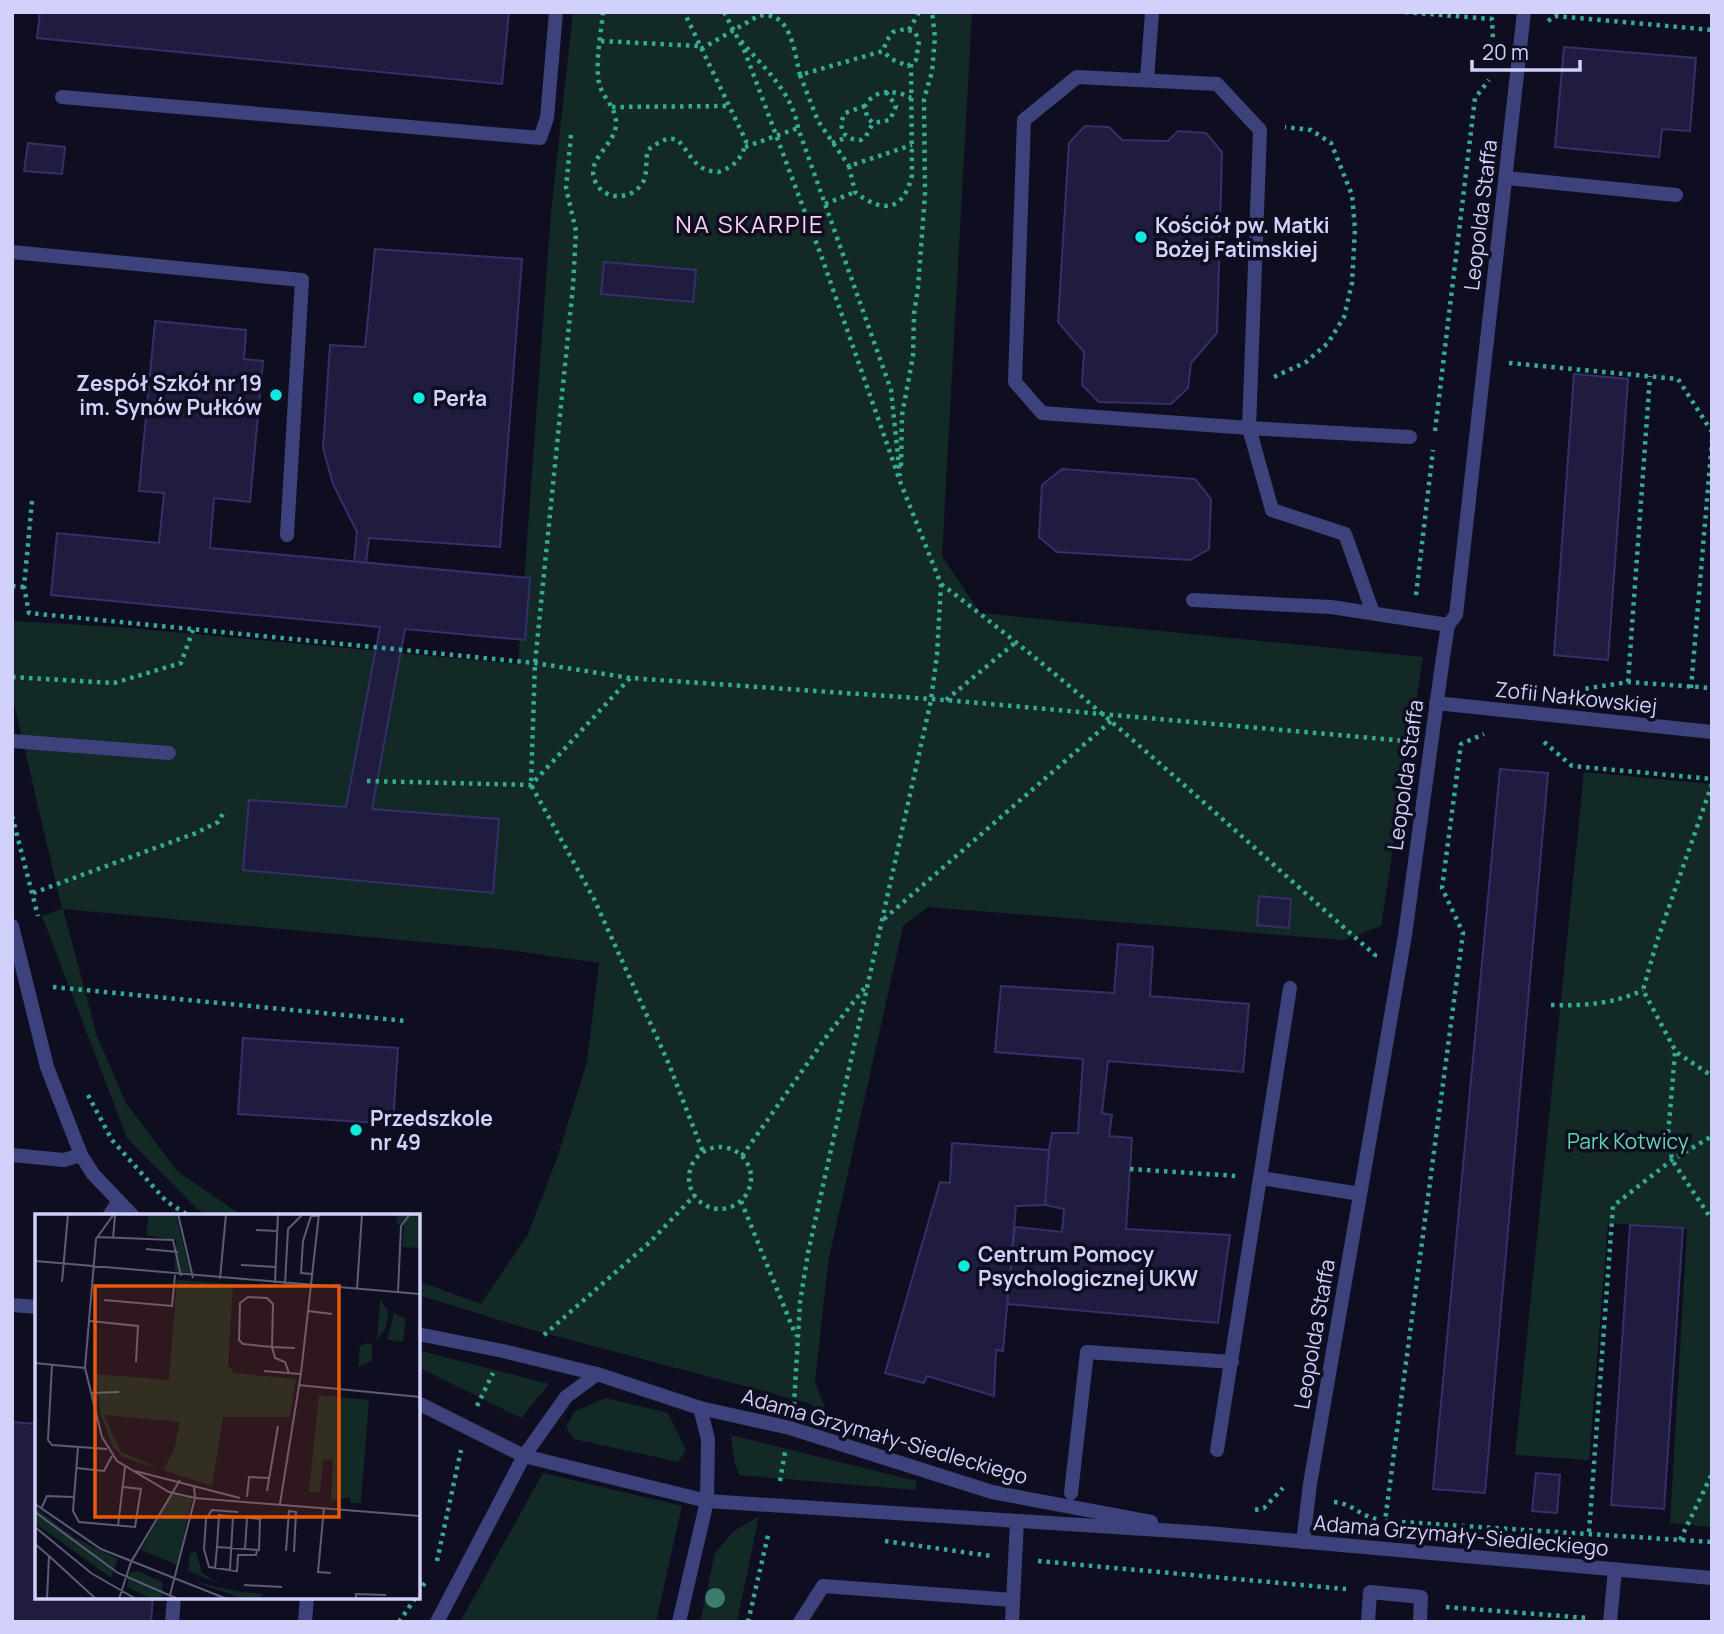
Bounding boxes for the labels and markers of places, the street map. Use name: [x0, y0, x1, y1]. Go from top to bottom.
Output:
place label: Kościół pw. Matki Bożej Fatimskiej: [1155, 211, 1330, 263]
marker: Kościół pw. Matki Bożej Fatimskiej: [1133, 229, 1149, 245]
place label: Zespół Szkół nr 19 im. Synów Pułków: [76, 369, 262, 421]
place label: Perła: [433, 384, 487, 412]
marker: Zespół Szkół nr 19 im. Synów Pułków: [268, 387, 284, 403]
marker: Perła: [411, 390, 427, 406]
place label: Przedszkole nr 49: [370, 1104, 493, 1156]
marker: Przedszkole nr 49: [348, 1122, 364, 1138]
place label: Centrum Pomocy Psychologicznej UKW: [978, 1240, 1198, 1292]
marker: Centrum Pomocy Psychologicznej UKW: [956, 1258, 972, 1274]

